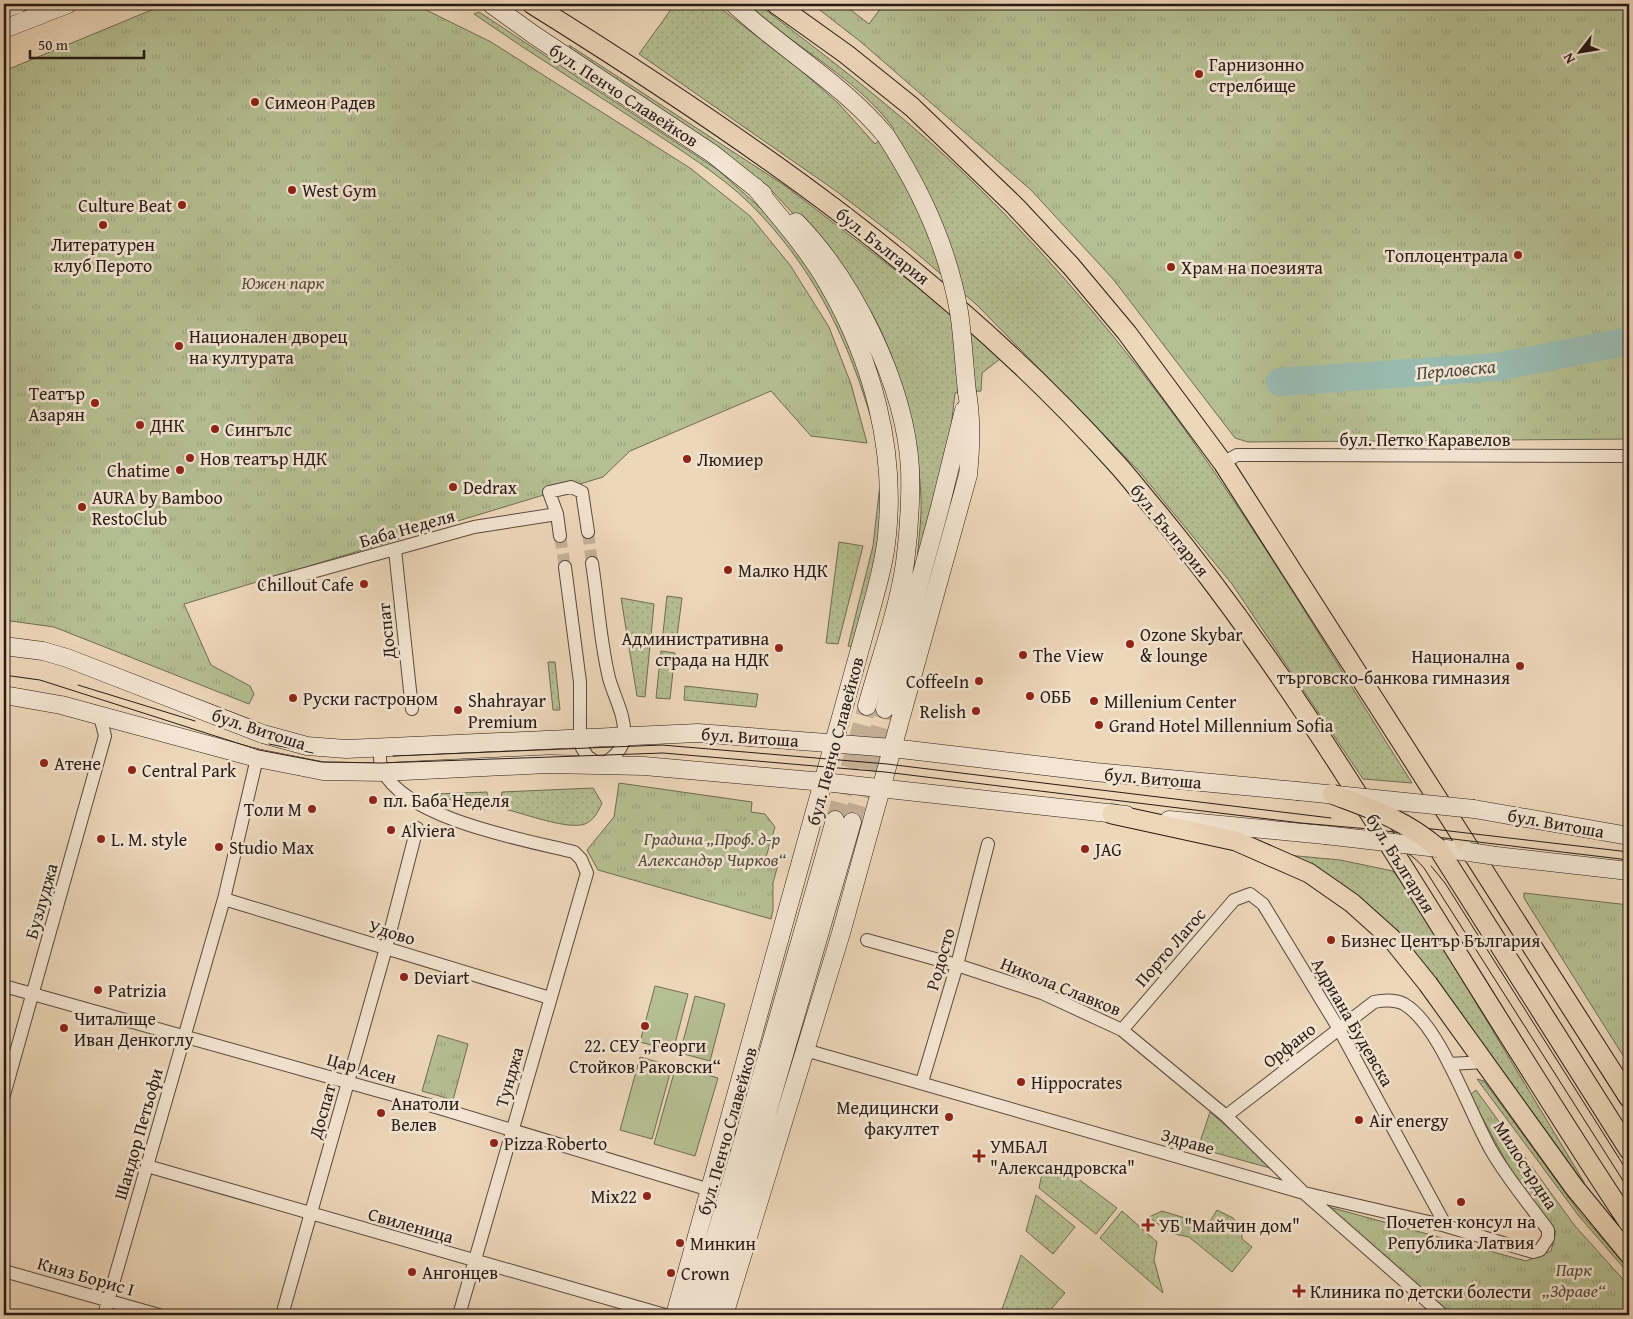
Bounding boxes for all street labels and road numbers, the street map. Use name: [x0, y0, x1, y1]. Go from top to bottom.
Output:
street label: бул. Пенчо Славейков: [544, 36, 704, 154]
street label: бул. България: [830, 201, 936, 291]
street label: бул. Петко Каравелов: [1340, 426, 1511, 453]
street label: бул. България: [1124, 478, 1216, 582]
street label: Баба Неделя: [356, 501, 458, 555]
street label: Доспат: [370, 601, 402, 661]
street label: бул. Пенчо Славейков: [800, 654, 871, 828]
street label: бул. Витоша: [208, 701, 310, 757]
street label: бул. Витоша: [700, 720, 800, 754]
street label: бул. Витоша: [1103, 760, 1203, 796]
street label: бул. Витоша: [1506, 801, 1607, 845]
street label: бул. България: [1360, 808, 1442, 918]
street label: Бузлуджа: [17, 859, 65, 942]
street label: Порто Лагос: [1128, 901, 1212, 993]
street label: Удово: [365, 912, 419, 952]
street label: Родосто: [918, 925, 962, 993]
street label: Никола Славков: [997, 949, 1126, 1023]
street label: Адриана Будевска: [1305, 952, 1401, 1092]
street label: Орфано: [1257, 1016, 1321, 1074]
street label: Тунджа: [488, 1043, 531, 1110]
street label: бул. Пенчо Славейков: [690, 1044, 764, 1218]
street label: Цар Асен: [324, 1045, 400, 1091]
street label: Шандор Петьофи: [106, 1065, 170, 1203]
street label: Доспат: [301, 1080, 343, 1143]
street label: Милосърдна: [1487, 1115, 1565, 1215]
street label: Здраве: [1158, 1120, 1218, 1162]
street label: Свиленица: [365, 1200, 457, 1250]
street label: Княз Борис I: [34, 1249, 138, 1303]

